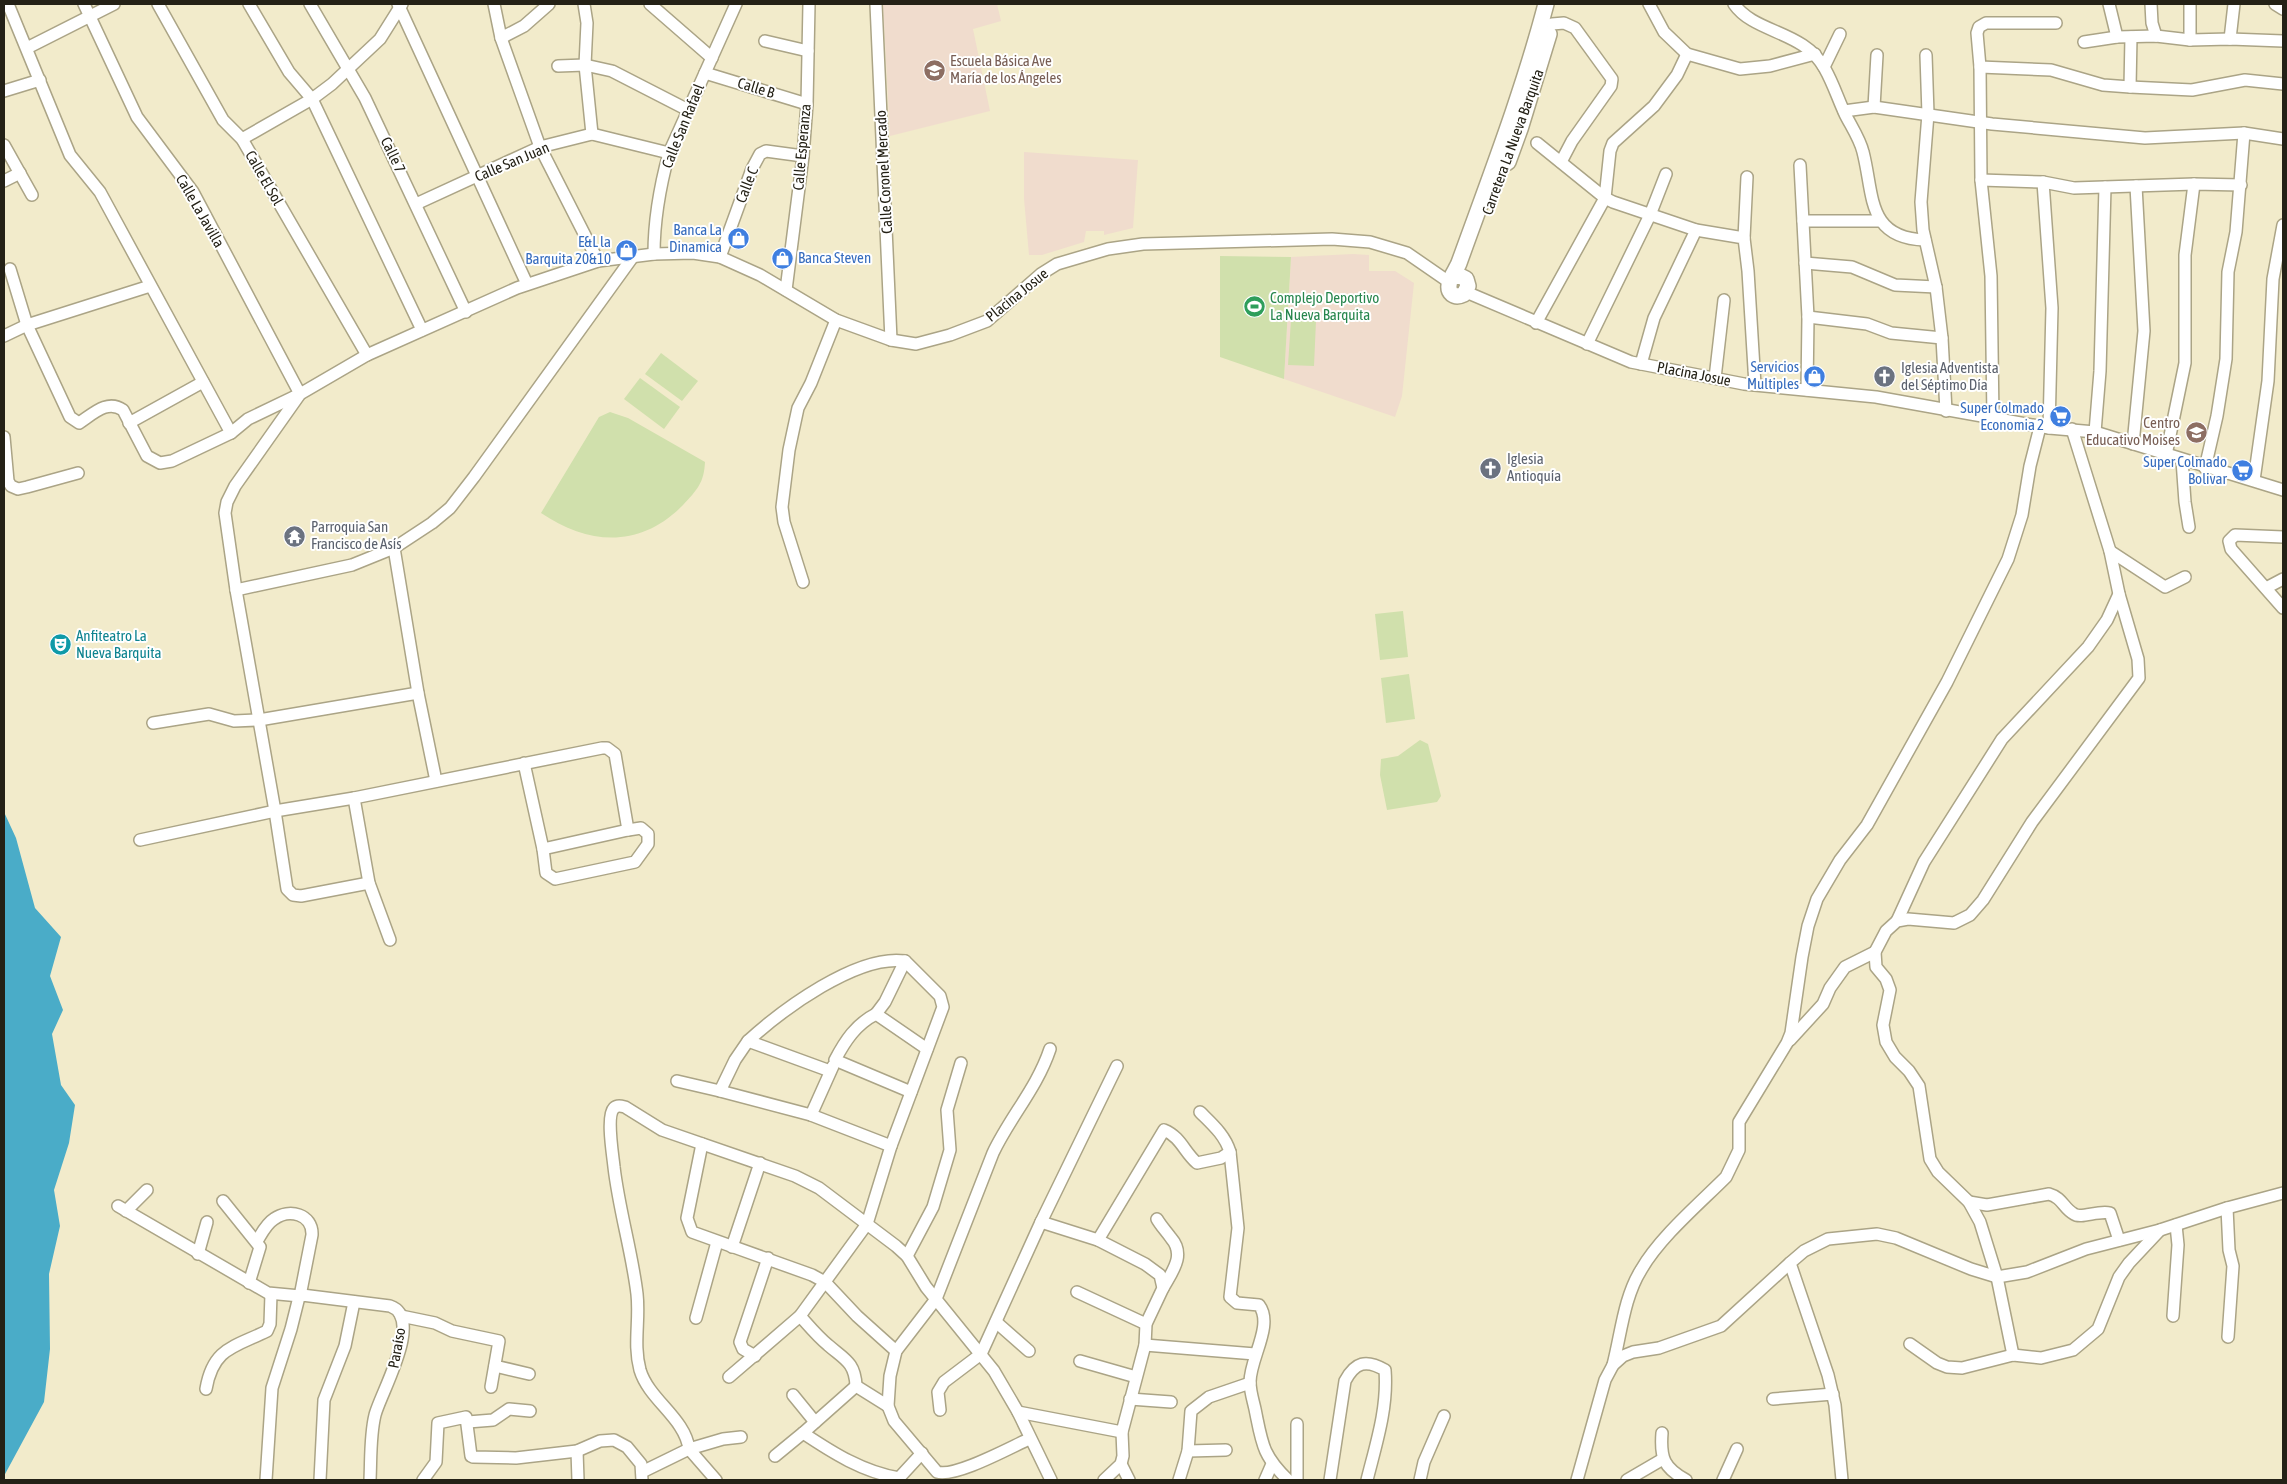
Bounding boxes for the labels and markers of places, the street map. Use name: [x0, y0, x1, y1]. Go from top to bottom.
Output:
place label: Escuela Básica Ave María de los Ángeles: [950, 52, 1062, 86]
school or university icon: Escuela Básica Ave María de los Ángeles: [922, 58, 946, 82]
place label: Banca La Dinamica: [669, 221, 722, 255]
shop icon: Banca La Dinamica: [726, 227, 750, 251]
place label: E&L la Barquita 20&10: [525, 233, 611, 267]
shop icon: E&L la Barquita 20&10: [615, 239, 639, 263]
shop icon: Banca Steven: [770, 246, 794, 270]
place label: Banca Steven: [798, 249, 871, 266]
place label: Complejo Deportivo La Nueva Barquita: [1270, 289, 1379, 323]
sports icon: Complejo Deportivo La Nueva Barquita: [1242, 295, 1266, 319]
place label: Servicios Multiples: [1747, 358, 1799, 392]
place label: Iglesia Adventista del Séptimo Día: [1901, 359, 1999, 393]
shop icon: Servicios Multiples: [1803, 364, 1827, 388]
church icon: Iglesia Adventista del Séptimo Día: [1873, 365, 1897, 389]
place label: Super Colmado Economia 2: [1960, 399, 2044, 433]
supermarket icon: Super Colmado Economia 2: [2048, 405, 2072, 429]
place label: Centro Educativo Moises: [2086, 414, 2180, 448]
school or university icon: Centro Educativo Moises: [2184, 420, 2208, 444]
place label: Iglesia Antioquía: [1507, 450, 1561, 484]
place label: Super Colmado Bolivar: [2143, 453, 2228, 487]
church icon: Iglesia Antioquía: [1479, 456, 1503, 480]
supermarket icon: Super Colmado Bolivar: [2231, 459, 2255, 483]
place label: Parroquia San Francisco de Asís: [311, 518, 401, 552]
temple icon: Parroquia San Francisco de Asís: [283, 524, 307, 548]
place label: Anfiteatro La Nueva Barquita: [76, 627, 161, 661]
theatre icon: Anfiteatro La Nueva Barquita: [48, 633, 72, 657]

